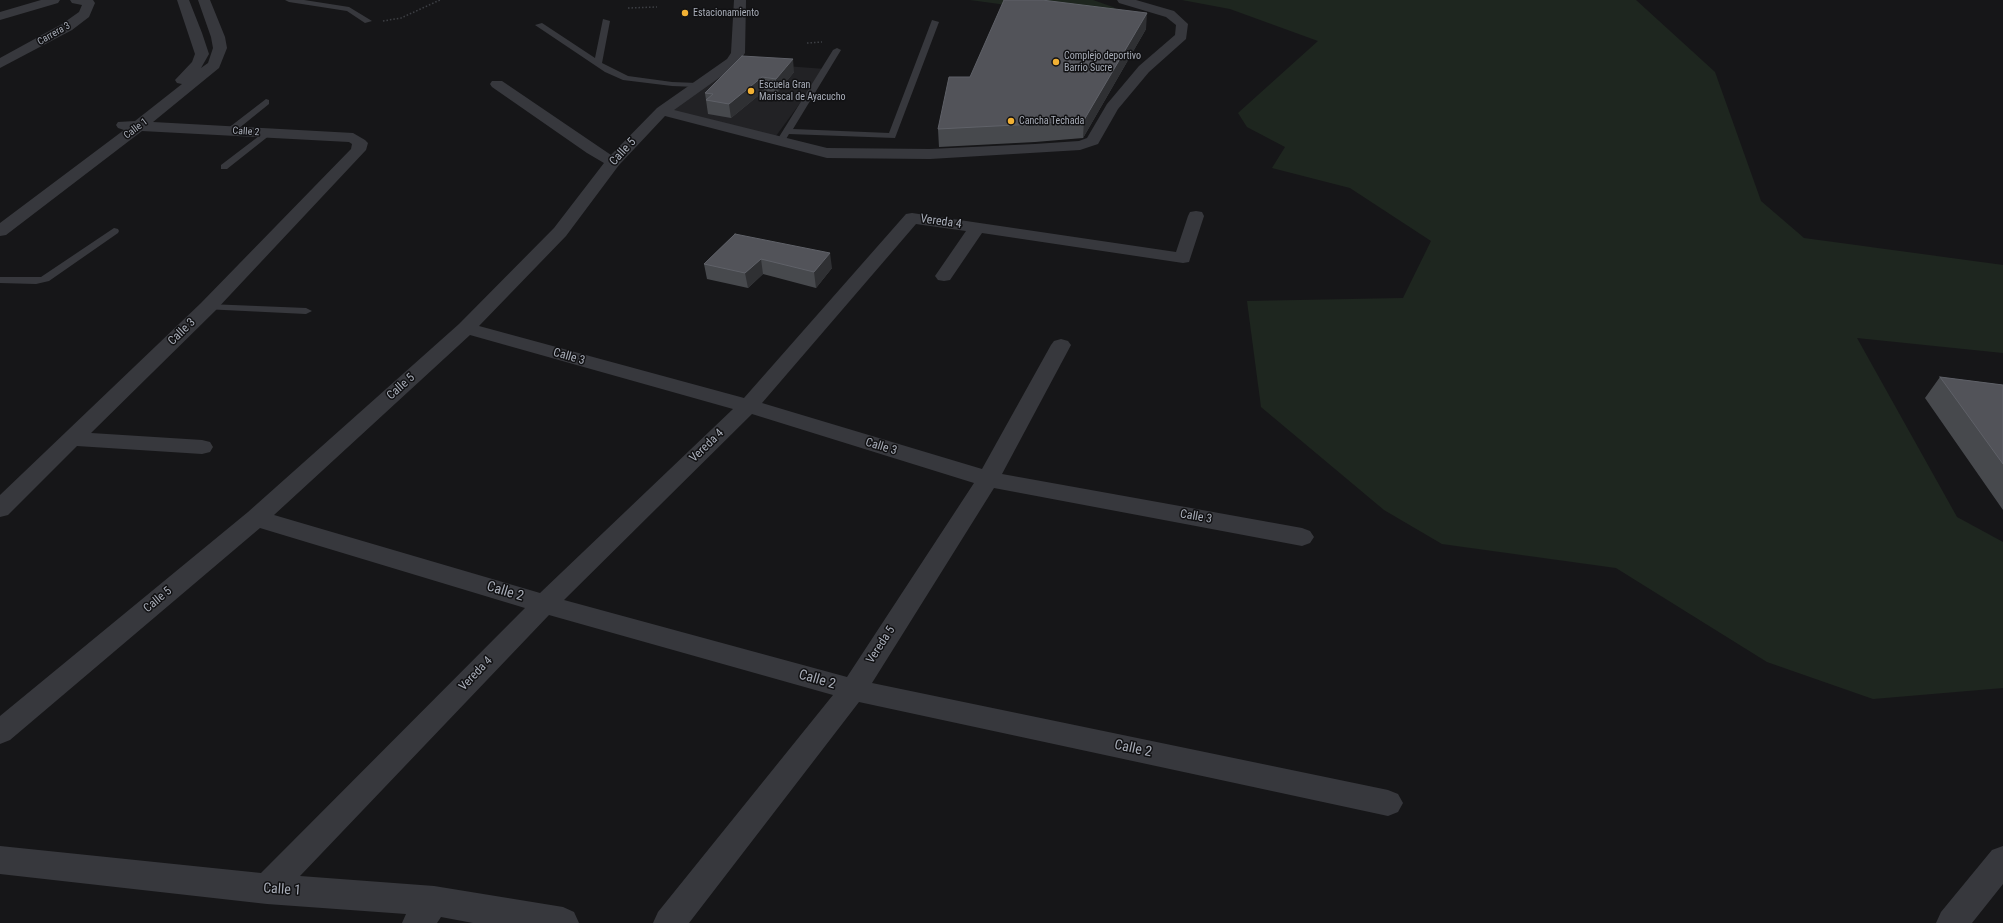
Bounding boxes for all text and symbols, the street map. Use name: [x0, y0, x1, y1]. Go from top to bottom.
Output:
place label: Estacionamiento: [693, 7, 759, 19]
marker: Estacionamiento: [680, 8, 690, 18]
street label: Carrera 3: [35, 20, 73, 48]
place label: Complejo deportivo Barrio Sucre: [1064, 50, 1141, 74]
marker: Complejo deportivo Barrio Sucre: [1051, 57, 1061, 67]
place label: Escuela Gran Mariscal de Ayacucho: [759, 79, 846, 102]
marker: Escuela Gran Mariscal de Ayacucho: [746, 86, 756, 96]
place label: Cancha Techada: [1019, 115, 1084, 127]
street label: Calle 1: [122, 116, 150, 142]
marker: Cancha Techada: [1006, 116, 1016, 126]
street label: Calle 2: [232, 125, 260, 139]
street label: Calle 5: [607, 135, 639, 169]
street label: Vereda 4: [919, 212, 963, 232]
street label: Calle 3: [165, 316, 199, 348]
street label: Calle 3: [551, 346, 587, 368]
street label: Calle 5: [384, 371, 418, 403]
street label: Vereda 4: [687, 426, 727, 466]
street label: Calle 3: [863, 435, 899, 459]
street label: Calle 3: [1179, 507, 1213, 527]
street label: Calle 2: [484, 578, 526, 606]
street label: Calle 5: [141, 584, 175, 616]
street label: Vereda 5: [864, 624, 898, 666]
street label: Vereda 4: [456, 654, 496, 694]
street label: Calle 2: [797, 667, 837, 693]
street label: Calle 2: [1113, 737, 1153, 761]
street label: Calle 1: [263, 880, 301, 900]

